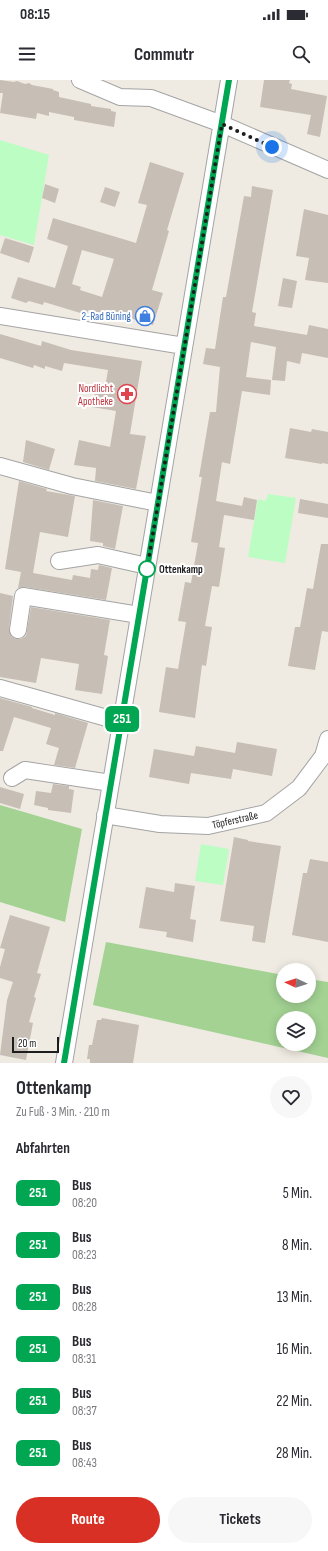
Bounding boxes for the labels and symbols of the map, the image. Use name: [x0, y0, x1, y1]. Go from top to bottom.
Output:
your location: [262, 137, 282, 157]
shop icon: 2-Rad Büning: [134, 305, 156, 327]
place label: 2-Rad Büning: [82, 310, 132, 323]
place label: Nordlicht Apotheke: [77, 382, 114, 408]
pharmacy icon: Nordlicht Apotheke: [116, 383, 138, 405]
marker: Ottenkamp: [138, 560, 156, 578]
place label: Ottenkamp: [159, 563, 203, 576]
line badge: 251: [99, 706, 145, 732]
street label: Töpferstraße: [211, 808, 259, 832]
north arrow: [276, 963, 316, 1003]
scale bar: [12, 1035, 59, 1054]

